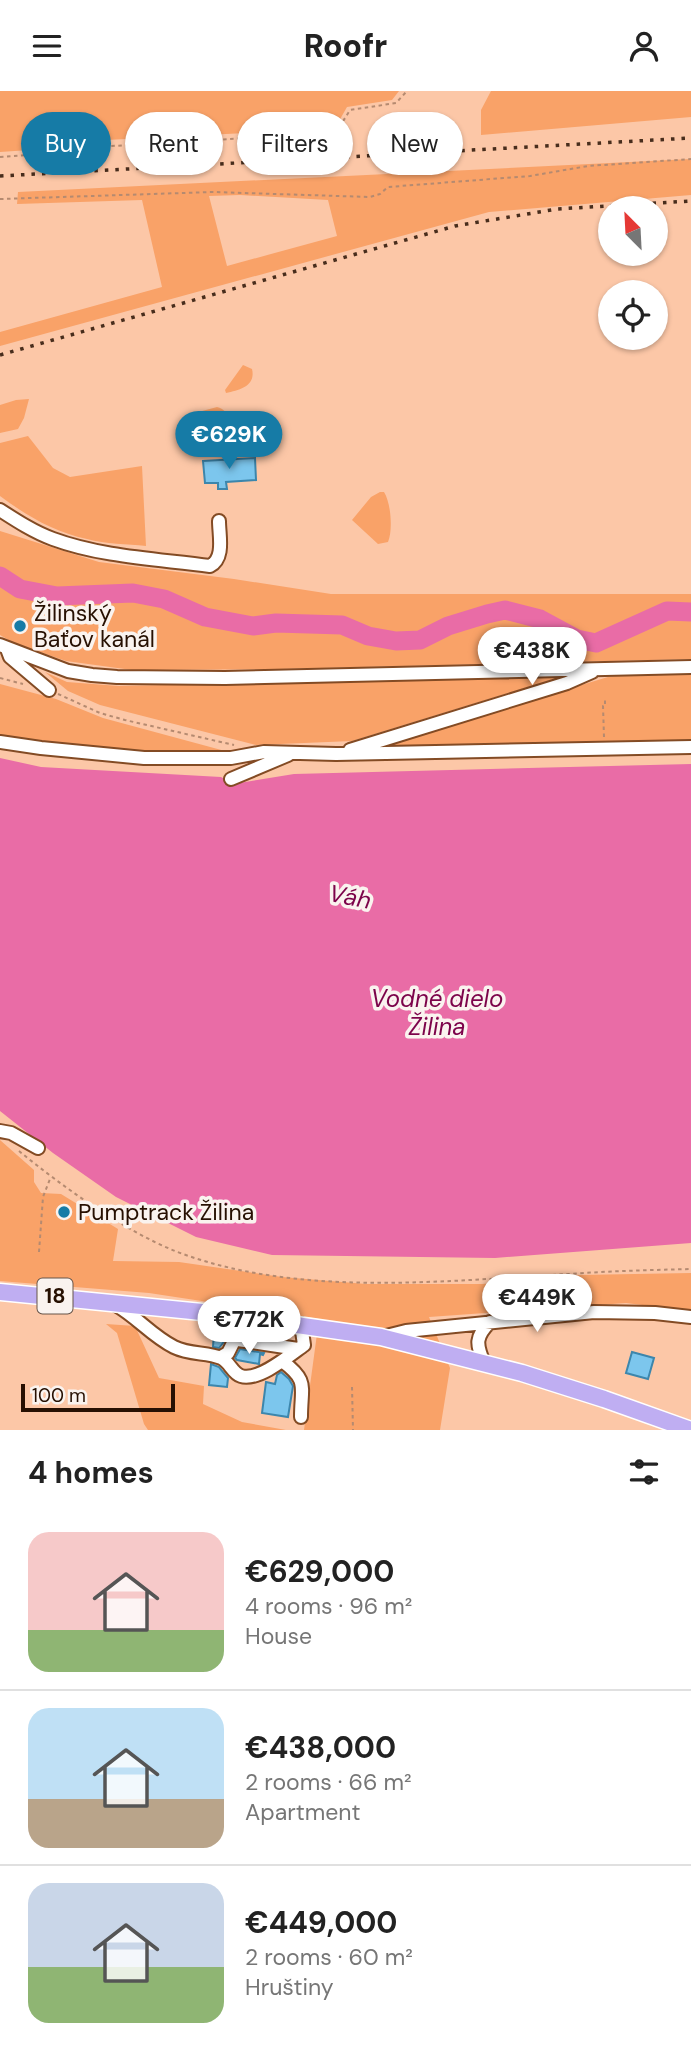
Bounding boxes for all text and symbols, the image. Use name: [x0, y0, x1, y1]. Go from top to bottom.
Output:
text: Roofr: [304, 25, 387, 67]
icon: menu: [28, 27, 66, 65]
icon: person: [625, 27, 663, 65]
chip: Buy: [21, 112, 111, 175]
chip: Rent: [125, 112, 223, 175]
chip: Filters: [237, 112, 353, 175]
chip: New: [367, 112, 463, 175]
north arrow: [598, 196, 668, 266]
map controls: [598, 196, 668, 350]
button: locate: [598, 280, 668, 350]
pin: €629K: [180, 411, 278, 471]
text: €629K: [191, 419, 267, 449]
place label: Žilinský Baťov kanál: [34, 598, 155, 654]
marker: Žilinský Baťov kanál: [12, 618, 28, 634]
pin: €438K: [483, 627, 581, 687]
text: €438K: [494, 635, 570, 665]
water label: Váh: [326, 877, 374, 916]
water label: Vodné dielo Žilina: [371, 983, 503, 1042]
place label: Pumptrack Žilina: [78, 1197, 254, 1227]
marker: Pumptrack Žilina: [56, 1204, 72, 1220]
pin: €449K: [488, 1275, 586, 1334]
road number: 18: [38, 1279, 72, 1313]
text: €449K: [498, 1282, 576, 1312]
pin: €772K: [200, 1297, 298, 1356]
text: €772K: [214, 1304, 284, 1334]
scale bar: [21, 1381, 175, 1413]
text: 100 m: [32, 1383, 86, 1408]
text: 4 homes: [28, 1453, 154, 1492]
icon: filters: [625, 1453, 663, 1491]
text: €629,000: [245, 1552, 394, 1591]
icon: home: [84, 1560, 168, 1644]
text: 4 rooms · 96 m²: [245, 1591, 412, 1621]
text: House: [245, 1621, 312, 1651]
text: €438,000: [245, 1728, 396, 1767]
icon: home: [84, 1736, 168, 1820]
text: 2 rooms · 66 m²: [245, 1767, 412, 1797]
text: Apartment: [245, 1797, 360, 1827]
text: €449,000: [245, 1903, 398, 1942]
icon: home: [84, 1911, 168, 1995]
text: 2 rooms · 60 m²: [245, 1942, 413, 1972]
text: Hruštiny: [245, 1972, 334, 2002]

